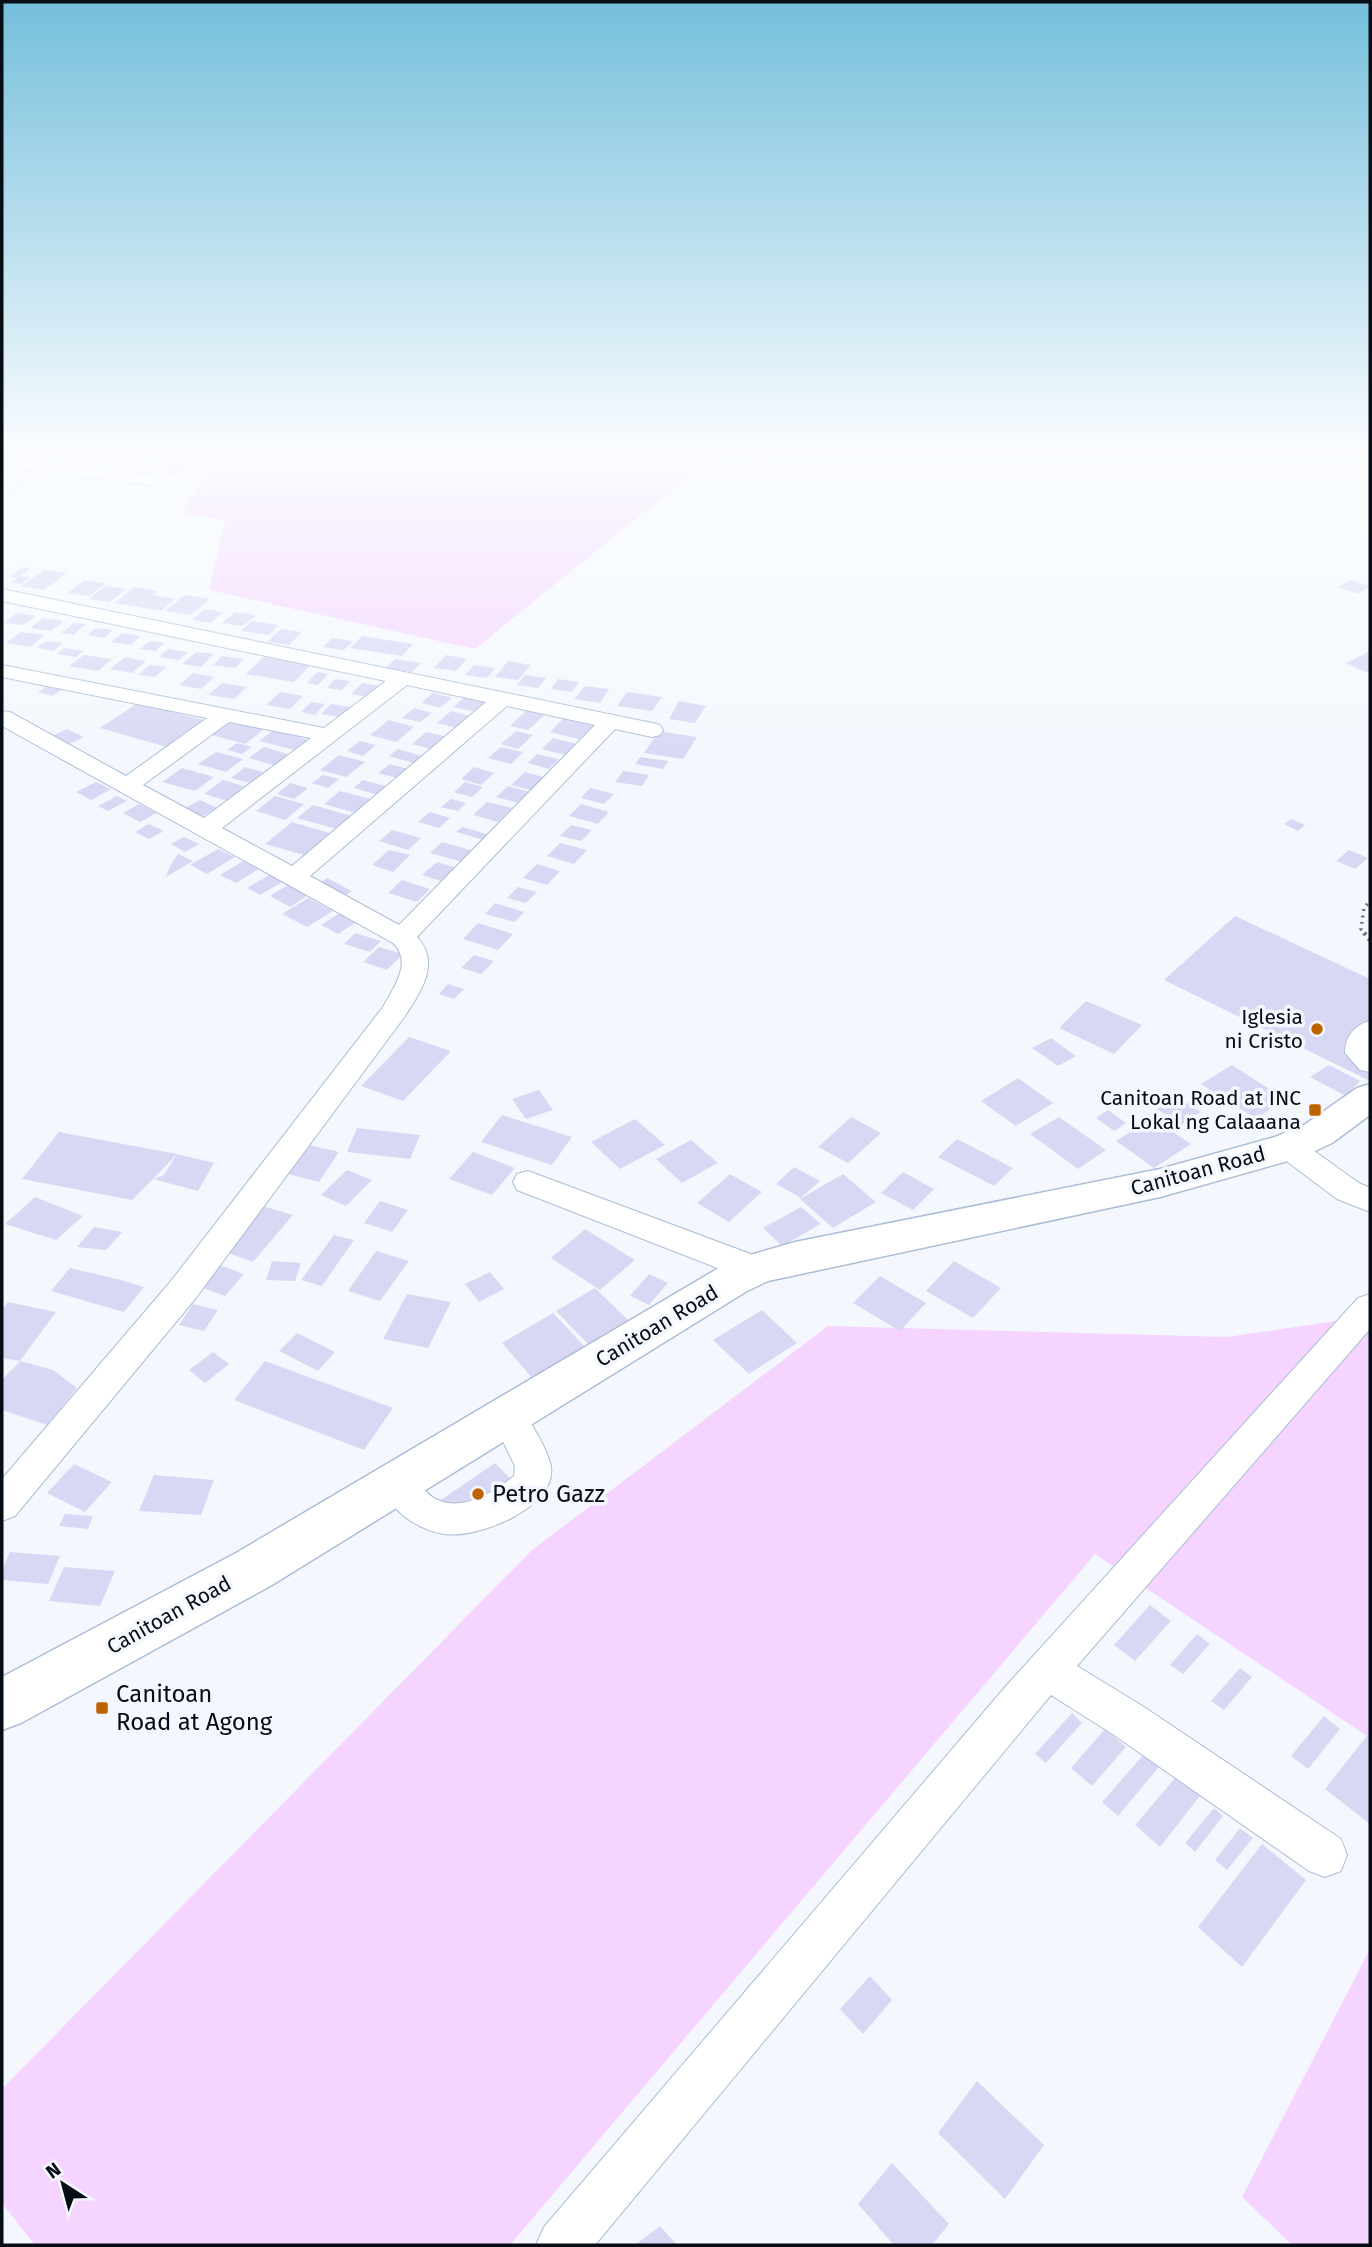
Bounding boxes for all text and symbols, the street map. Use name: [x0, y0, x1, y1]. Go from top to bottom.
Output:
place label: Iglesia ni Cristo: [1224, 1004, 1303, 1054]
marker: Iglesia ni Cristo: [1309, 1021, 1325, 1037]
place label: Canitoan Road at INC Lokal ng Calaaana: [1100, 1085, 1301, 1135]
marker: Canitoan Road at INC Lokal ng Calaaana: [1307, 1102, 1323, 1118]
street label: Canitoan Road: [1128, 1141, 1268, 1201]
street label: Canitoan Road: [591, 1279, 723, 1373]
place label: Petro Gazz: [492, 1480, 605, 1508]
marker: Petro Gazz: [470, 1486, 486, 1502]
street label: Canitoan Road: [102, 1570, 236, 1660]
place label: Canitoan Road at Agong: [116, 1680, 273, 1736]
marker: Canitoan Road at Agong: [94, 1700, 110, 1716]
north arrow: [28, 2149, 98, 2219]
text: N: [41, 2158, 65, 2184]

